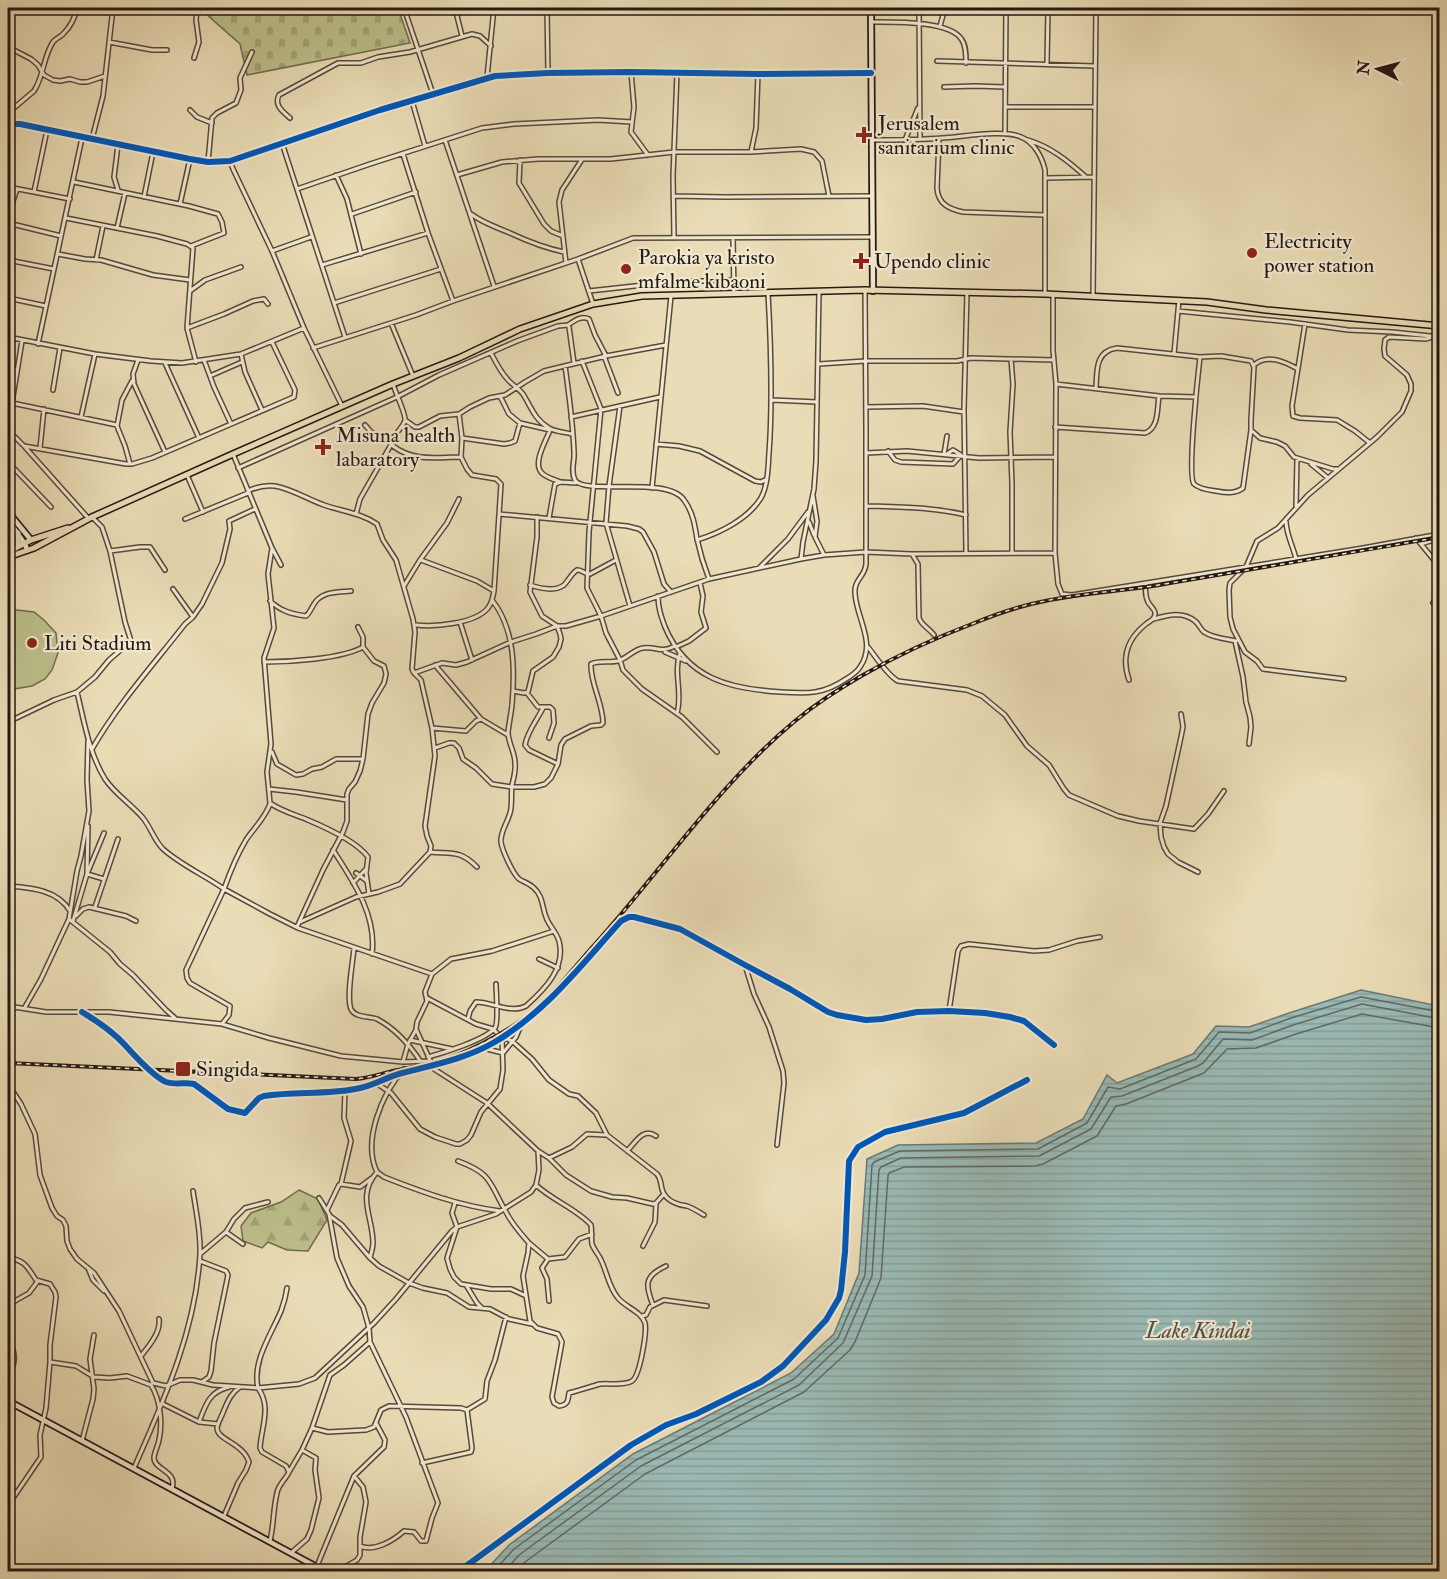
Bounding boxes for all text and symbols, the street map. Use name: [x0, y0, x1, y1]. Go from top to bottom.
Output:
north arrow: [1348, 39, 1408, 99]
text: N: [1353, 59, 1375, 77]
place label: Jerusalem sanitarium clinic: [877, 110, 1015, 161]
marker: Jerusalem sanitarium clinic: [855, 126, 873, 144]
place label: Electricity power station: [1263, 228, 1374, 279]
place label: Parokia ya kristo mfalme kibaoni: [638, 244, 775, 295]
marker: Electricity power station: [1245, 246, 1259, 260]
place label: Upendo clinic: [874, 248, 991, 275]
marker: Upendo clinic: [852, 252, 870, 270]
marker: Parokia ya kristo mfalme kibaoni: [619, 262, 633, 276]
place label: Misuna health labaratory: [336, 422, 455, 473]
marker: Misuna health labaratory: [314, 438, 332, 456]
place label: Liti Stadium: [44, 630, 152, 657]
marker: Liti Stadium: [25, 636, 39, 650]
place label: Singida: [196, 1056, 259, 1083]
marker: Singida: [174, 1060, 192, 1078]
water label: Lake Kindai: [1144, 1317, 1251, 1345]

